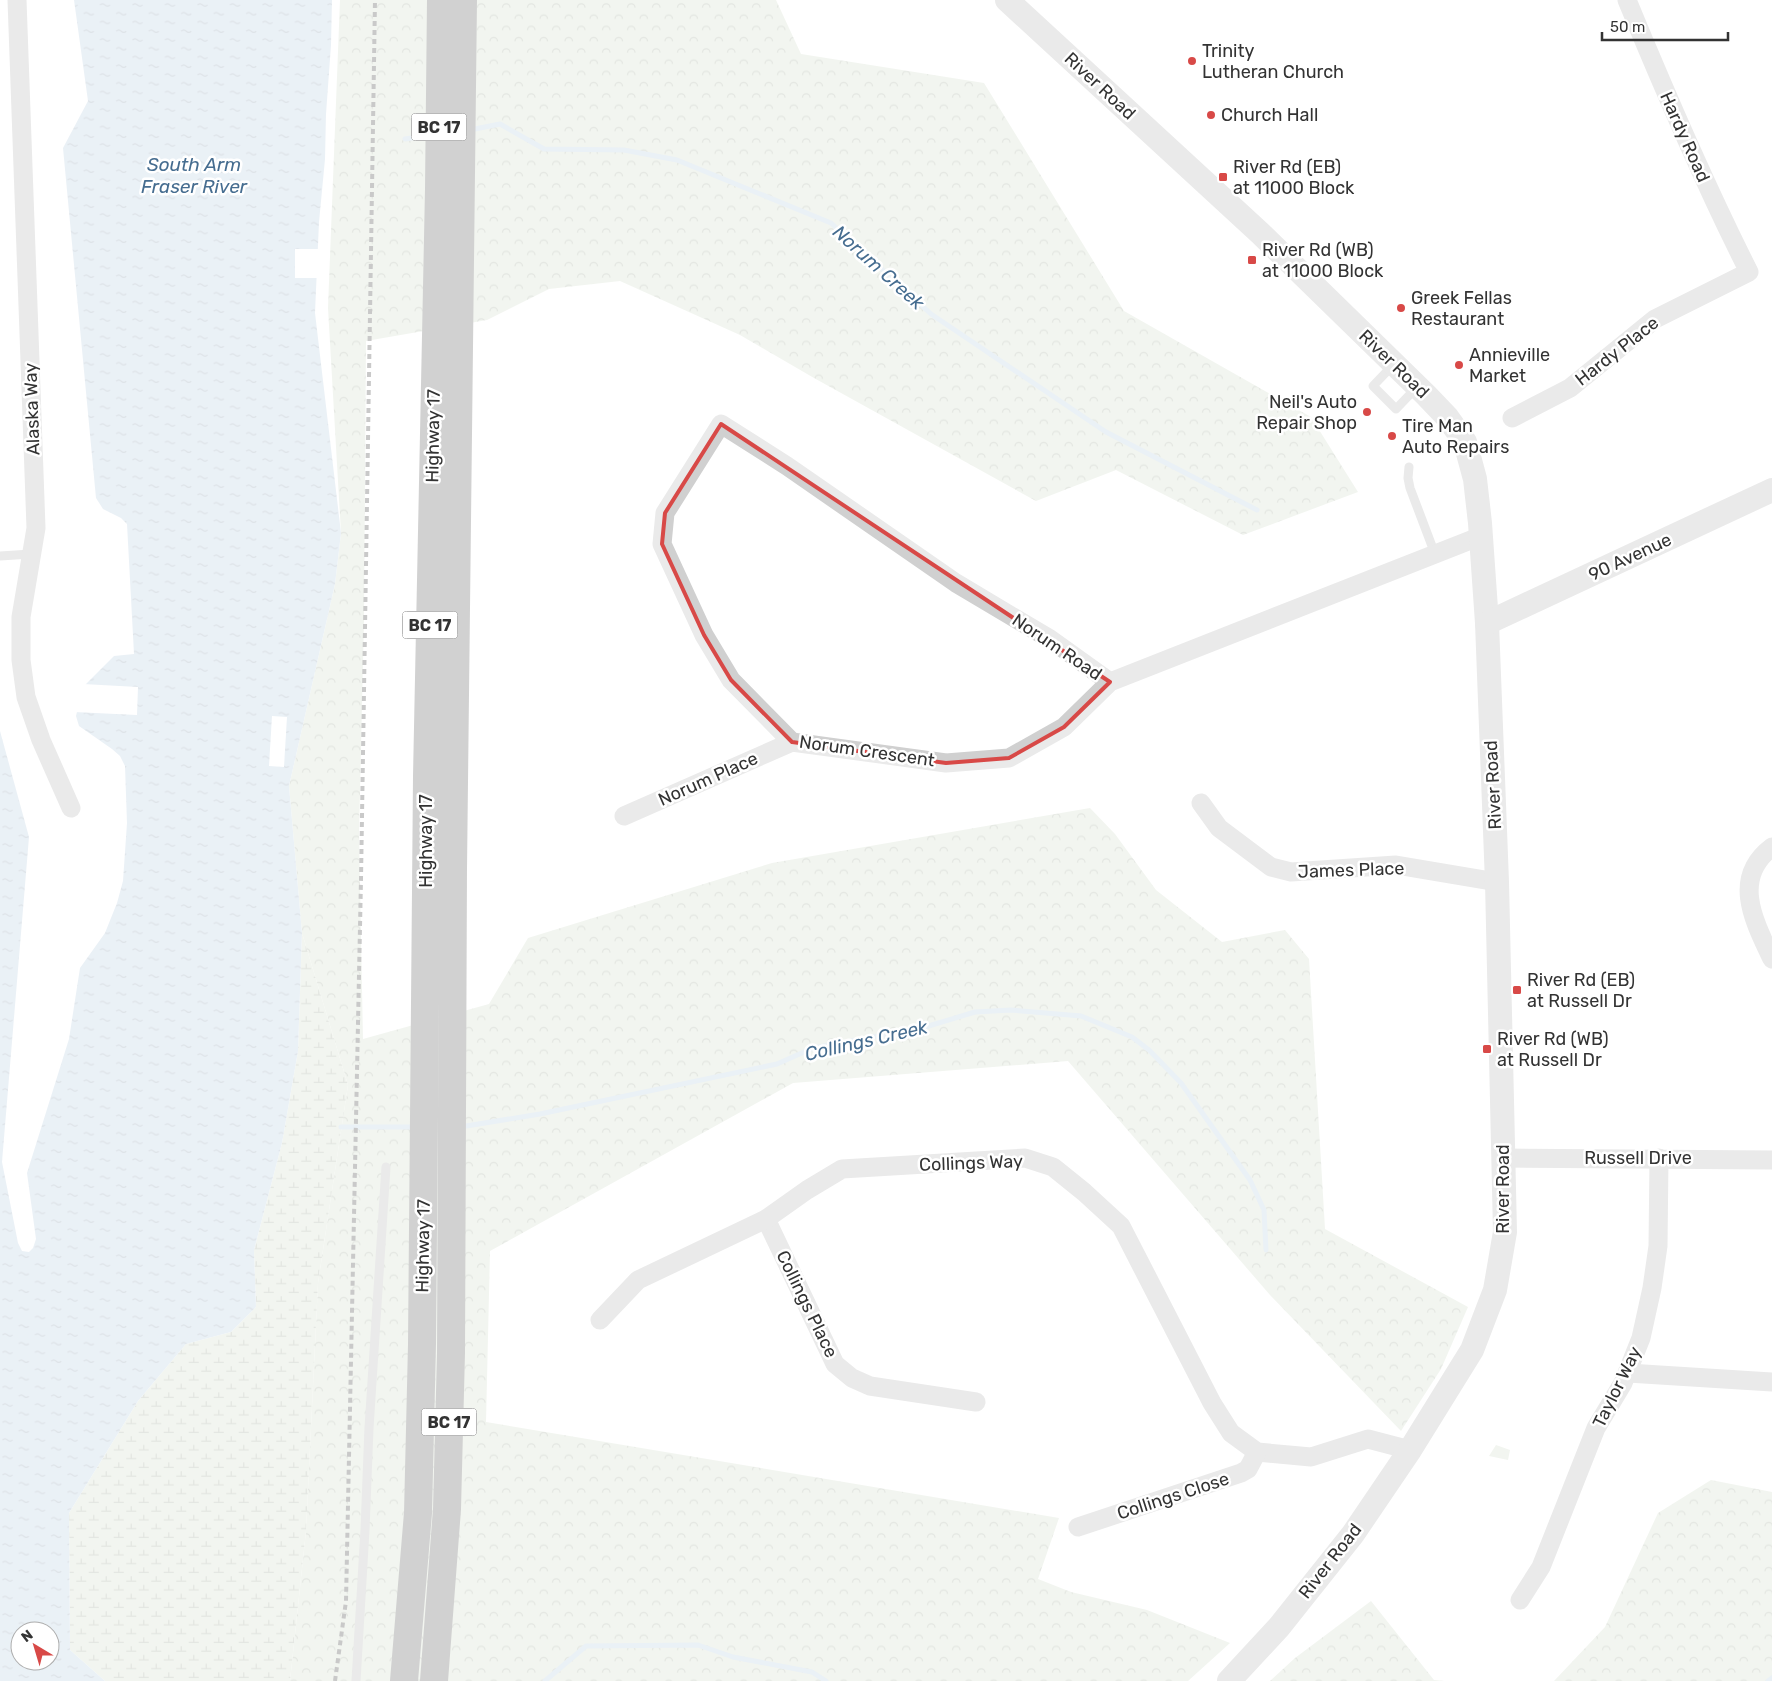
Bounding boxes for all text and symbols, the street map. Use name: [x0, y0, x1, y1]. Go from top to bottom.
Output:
scale bar: [1602, 10, 1728, 42]
text: 50 m: [1610, 18, 1645, 36]
place label: Trinity Lutheran Church: [1202, 40, 1344, 83]
street label: River Road: [1060, 47, 1140, 125]
marker: Trinity Lutheran Church: [1186, 55, 1198, 67]
street label: Hardy Road: [1655, 88, 1715, 186]
place label: Church Hall: [1221, 104, 1318, 126]
marker: Church Hall: [1205, 109, 1217, 121]
road number: BC 17: [412, 114, 466, 140]
water label: South Arm Fraser River: [141, 153, 248, 198]
place label: River Rd (EB) at 11000 Block: [1233, 156, 1355, 199]
marker: River Rd (EB) at 11000 Block: [1217, 171, 1229, 183]
water label: Norum Creek: [828, 220, 929, 315]
place label: River Rd (WB) at 11000 Block: [1262, 239, 1384, 282]
marker: River Rd (WB) at 11000 Block: [1246, 254, 1258, 266]
place label: Greek Fellas Restaurant: [1411, 287, 1512, 330]
marker: Greek Fellas Restaurant: [1395, 302, 1407, 314]
street label: Hardy Place: [1571, 312, 1663, 390]
street label: River Road: [1354, 325, 1434, 403]
place label: Annieville Market: [1469, 344, 1550, 387]
marker: Annieville Market: [1453, 359, 1465, 371]
street label: Alaska Way: [19, 362, 45, 456]
street label: Highway 17: [421, 389, 445, 483]
place label: Neil's Auto Repair Shop: [1256, 391, 1357, 434]
marker: Neil's Auto Repair Shop: [1361, 406, 1373, 418]
place label: Tire Man Auto Repairs: [1402, 415, 1509, 458]
marker: Tire Man Auto Repairs: [1386, 430, 1398, 442]
street label: 90 Avenue: [1585, 528, 1675, 586]
street label: Norum Road: [1008, 609, 1106, 685]
road number: BC 17: [402, 612, 458, 638]
street label: Norum Crescent: [798, 731, 936, 771]
street label: River Road: [1480, 740, 1506, 830]
street label: Norum Place: [655, 747, 761, 811]
street label: Highway 17: [415, 794, 437, 888]
street label: James Place: [1297, 857, 1405, 883]
place label: River Rd (EB) at Russell Dr: [1527, 969, 1635, 1012]
marker: River Rd (EB) at Russell Dr: [1511, 984, 1523, 996]
water label: Collings Creek: [802, 1015, 930, 1066]
place label: River Rd (WB) at Russell Dr: [1497, 1028, 1609, 1071]
marker: River Rd (WB) at Russell Dr: [1481, 1043, 1493, 1055]
street label: River Road: [1492, 1144, 1514, 1234]
street label: Russell Drive: [1584, 1147, 1692, 1169]
street label: Collings Way: [919, 1150, 1023, 1176]
street label: Highway 17: [411, 1199, 435, 1293]
street label: Collings Place: [772, 1247, 842, 1361]
street label: Taylor Way: [1588, 1343, 1646, 1431]
road number: BC 17: [422, 1408, 476, 1435]
street label: Collings Close: [1114, 1468, 1232, 1524]
street label: River Road: [1294, 1519, 1366, 1603]
north arrow: [10, 1621, 60, 1671]
text: N: [18, 1626, 37, 1646]

